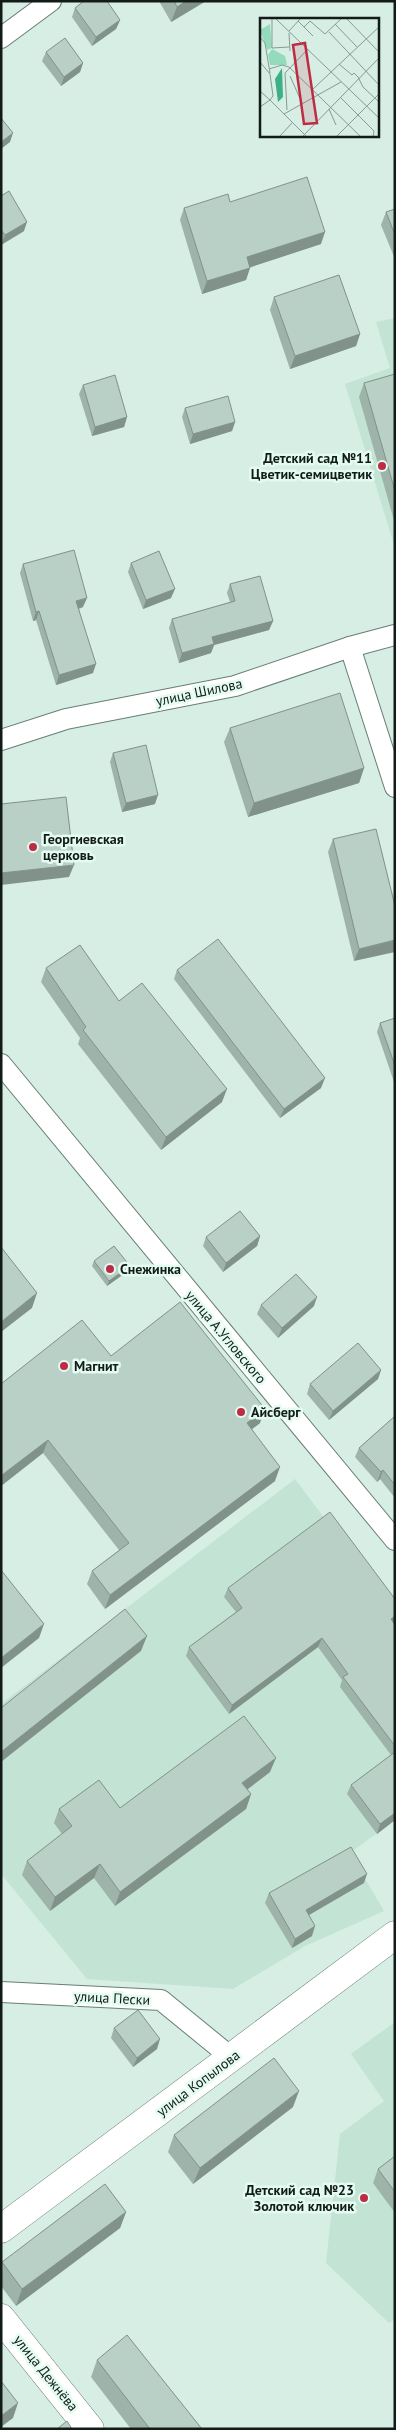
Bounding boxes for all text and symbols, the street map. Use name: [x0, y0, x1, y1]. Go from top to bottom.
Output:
inset map: [260, 18, 378, 136]
place label: Детский сад №11 Цветик-семицветик: [251, 449, 372, 483]
marker: Детский сад №11 Цветик-семицветик: [376, 460, 388, 472]
street label: улица Шилова: [154, 674, 244, 710]
place label: Георгиевская церковь: [43, 830, 124, 864]
marker: Георгиевская церковь: [27, 841, 39, 853]
place label: Снежинка: [120, 1260, 181, 1278]
marker: Снежинка: [104, 1263, 116, 1275]
street label: улица А.Угловского: [182, 1287, 270, 1387]
place label: Магнит: [74, 1357, 119, 1375]
marker: Магнит: [58, 1360, 70, 1372]
place label: Айсберг: [251, 1403, 301, 1421]
marker: Айсберг: [235, 1406, 247, 1418]
street label: улица Пески: [73, 1987, 151, 2009]
street label: улица Копылова: [153, 2046, 243, 2120]
place label: Детский сад №23 Золотой ключик: [245, 2181, 354, 2215]
marker: Детский сад №23 Золотой ключик: [358, 2192, 370, 2204]
street label: улица Дежнёва: [10, 2331, 82, 2415]

